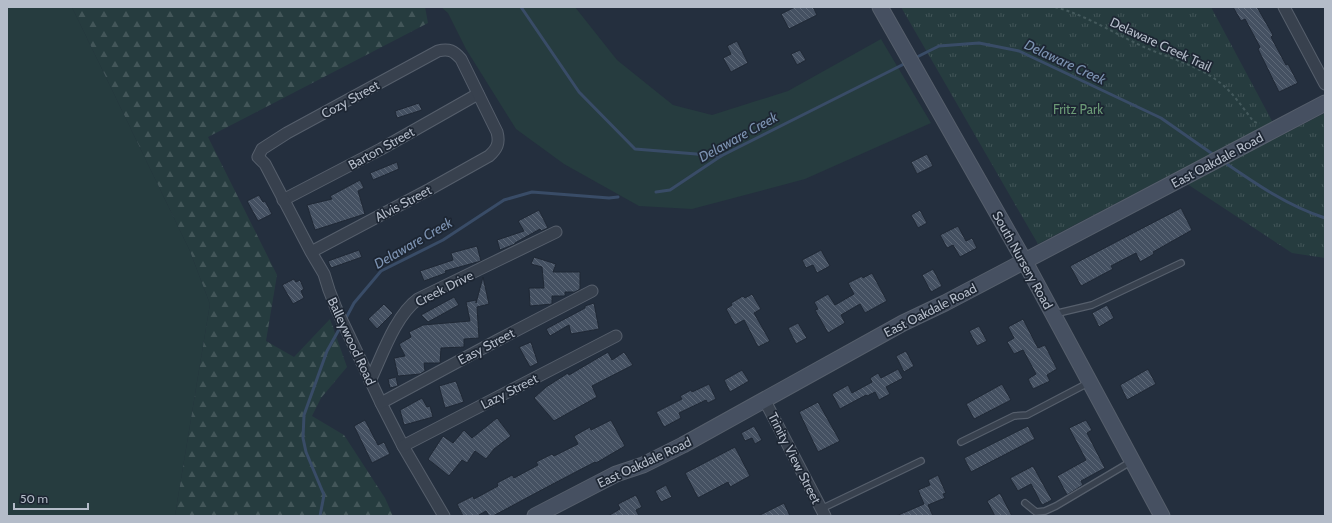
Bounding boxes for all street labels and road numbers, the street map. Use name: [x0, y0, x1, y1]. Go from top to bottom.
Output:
street label: Delaware Creek Trail: [1108, 13, 1214, 75]
street label: Cozy Street: [318, 76, 382, 121]
street label: Barton Street: [345, 123, 417, 173]
street label: East Oakdale Road: [1168, 129, 1266, 191]
street label: Alvis Street: [372, 181, 435, 225]
street label: South Nursery Road: [989, 208, 1057, 312]
street label: Creek Drive: [412, 266, 476, 309]
street label: East Oakdale Road: [881, 280, 979, 340]
street label: Balleywood Road: [325, 294, 379, 388]
street label: Easy Street: [455, 324, 518, 368]
street label: Lazy Street: [478, 370, 541, 412]
street label: Trinity View Street: [765, 410, 825, 507]
street label: East Oakdale Road: [594, 433, 694, 491]

